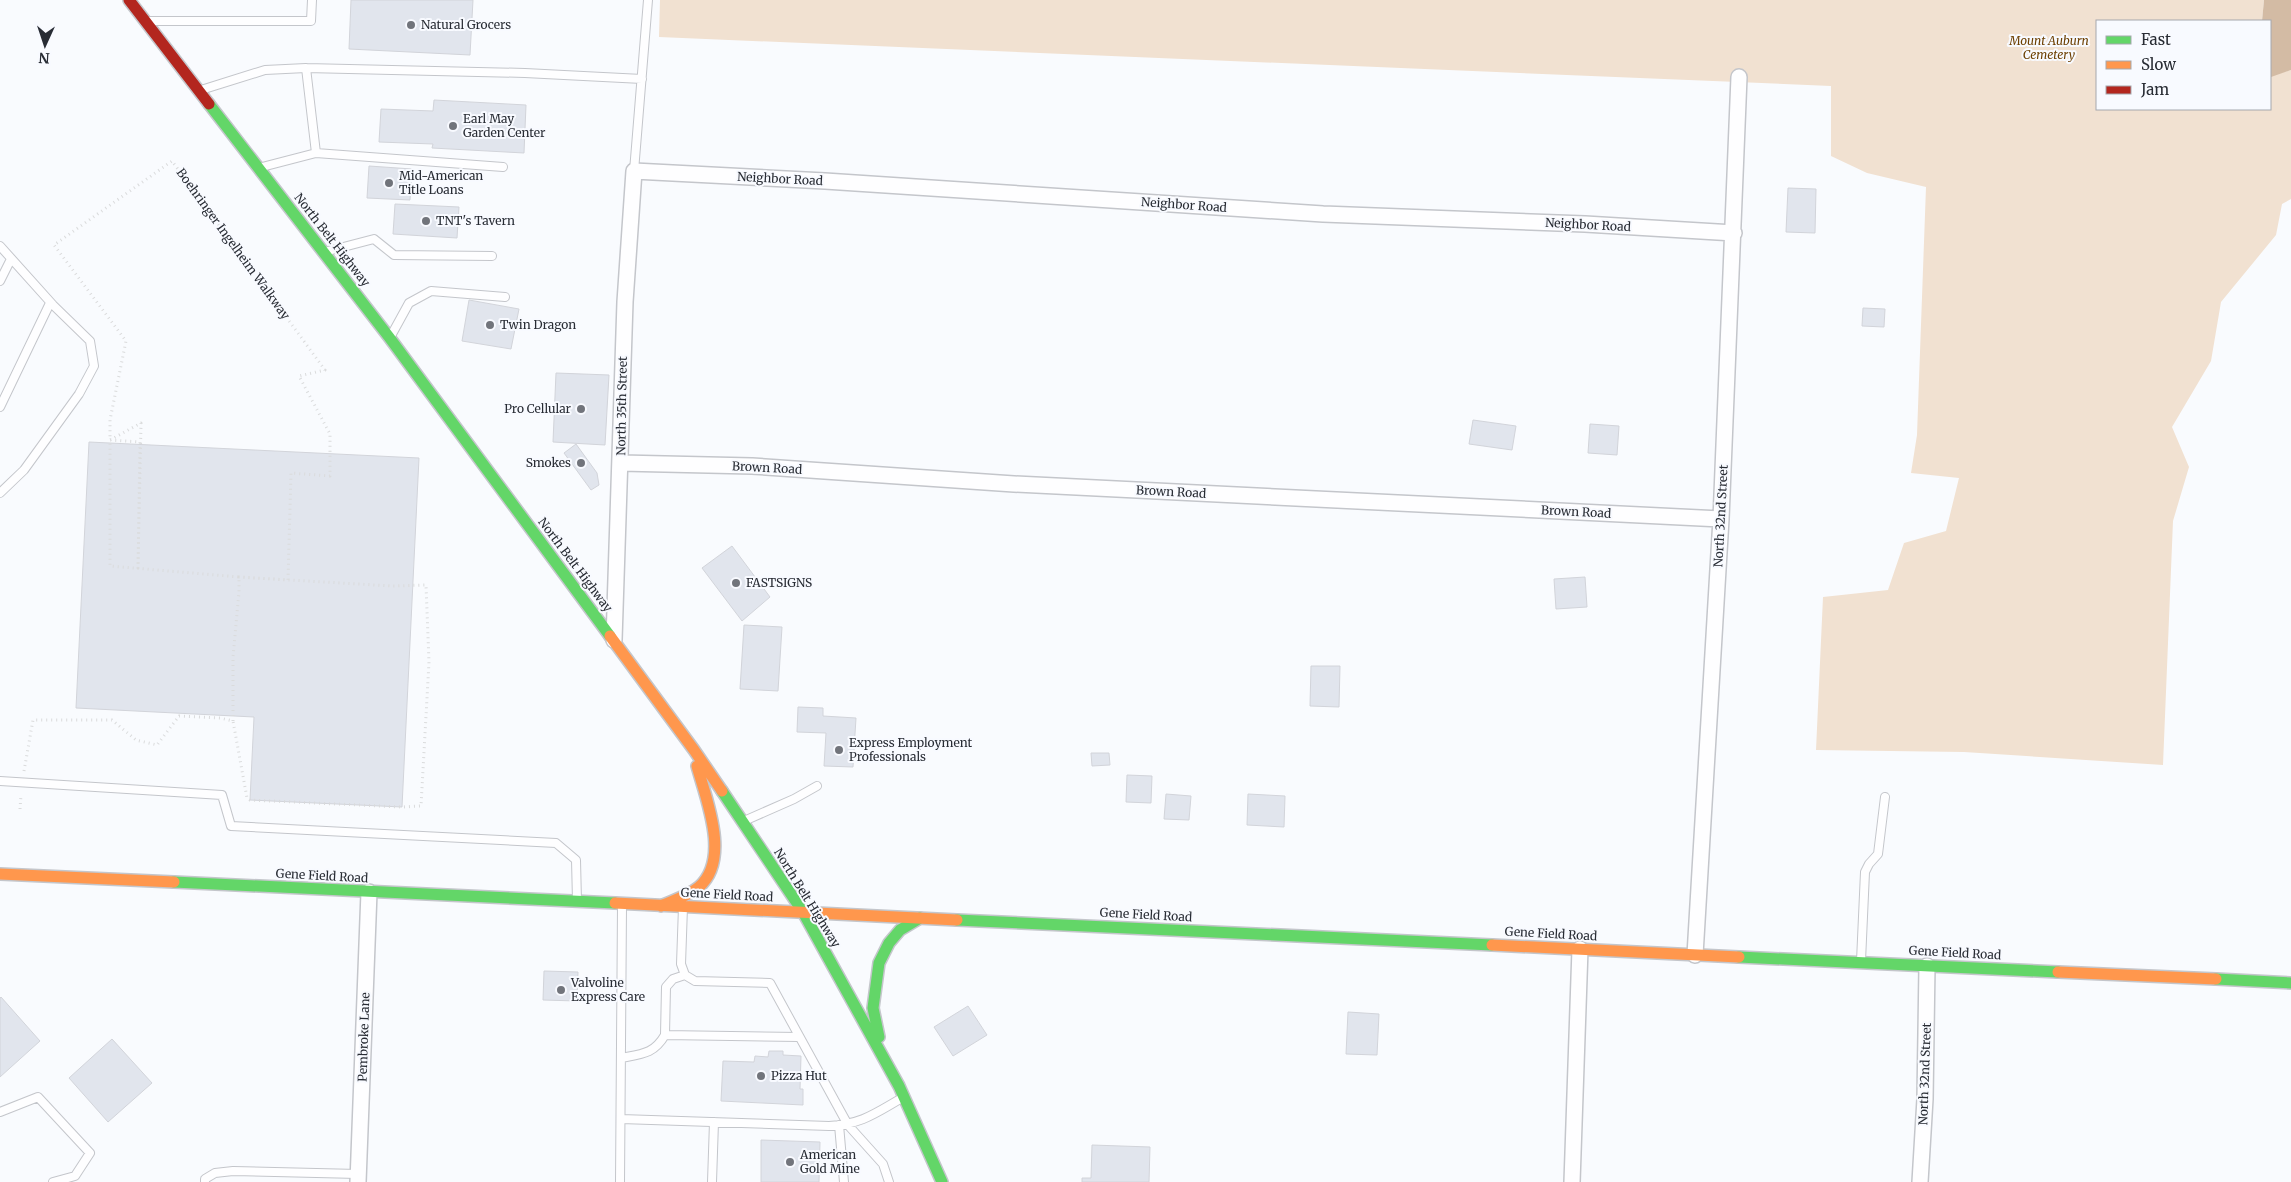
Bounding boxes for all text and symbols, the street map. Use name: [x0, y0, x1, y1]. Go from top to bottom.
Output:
place label: Natural Grocers: [421, 17, 511, 32]
marker: Natural Grocers: [405, 19, 417, 31]
north arrow: [20, 20, 70, 70]
legend: [2096, 20, 2271, 110]
text: Fast: [2141, 30, 2171, 49]
park label: Mount Auburn Cemetery: [2008, 33, 2089, 62]
text: N: [38, 49, 50, 67]
text: Slow: [2141, 55, 2176, 74]
text: Jam: [2140, 80, 2169, 99]
place label: Earl May Garden Center: [463, 111, 546, 140]
marker: Earl May Garden Center: [447, 120, 459, 132]
street label: Boehringer Ingelheim Walkway: [174, 165, 293, 322]
place label: Mid-American Title Loans: [399, 168, 483, 197]
street label: Neighbor Road: [737, 169, 823, 188]
marker: Mid-American Title Loans: [383, 177, 395, 189]
street label: North Belt Highway: [291, 190, 373, 289]
street label: Neighbor Road: [1141, 194, 1227, 215]
place label: TNT's Tavern: [436, 213, 515, 228]
marker: TNT's Tavern: [420, 215, 432, 227]
street label: Neighbor Road: [1545, 215, 1631, 234]
place label: Twin Dragon: [500, 317, 576, 332]
marker: Twin Dragon: [484, 319, 496, 331]
street label: North 35th Street: [613, 356, 630, 456]
place label: Pro Cellular: [504, 401, 572, 416]
marker: Pro Cellular: [575, 403, 587, 415]
place label: Smokes: [526, 455, 571, 470]
marker: Smokes: [575, 457, 587, 469]
street label: Brown Road: [732, 458, 803, 477]
street label: North 32nd Street: [1710, 464, 1731, 568]
street label: Brown Road: [1136, 482, 1207, 501]
street label: Brown Road: [1541, 502, 1612, 521]
street label: North Belt Highway: [535, 515, 616, 615]
place label: FASTSIGNS: [746, 575, 812, 590]
marker: FASTSIGNS: [730, 577, 742, 589]
place label: Express Employment Professionals: [849, 735, 972, 764]
marker: Express Employment Professionals: [833, 744, 845, 756]
street label: North Belt Highway: [771, 845, 844, 950]
street label: Gene Field Road: [275, 866, 369, 885]
street label: Gene Field Road: [680, 885, 774, 904]
street label: Gene Field Road: [1099, 905, 1193, 924]
street label: Gene Field Road: [1504, 924, 1598, 943]
street label: Gene Field Road: [1908, 943, 2002, 962]
place label: Valvoline Express Care: [570, 975, 645, 1004]
marker: Valvoline Express Care: [555, 984, 567, 996]
street label: Pembroke Lane: [354, 992, 373, 1082]
street label: North 32nd Street: [1915, 1022, 1934, 1126]
place label: Pizza Hut: [771, 1068, 827, 1083]
marker: Pizza Hut: [755, 1070, 767, 1082]
place label: American Gold Mine: [799, 1147, 860, 1176]
marker: American Gold Mine: [784, 1156, 796, 1168]

